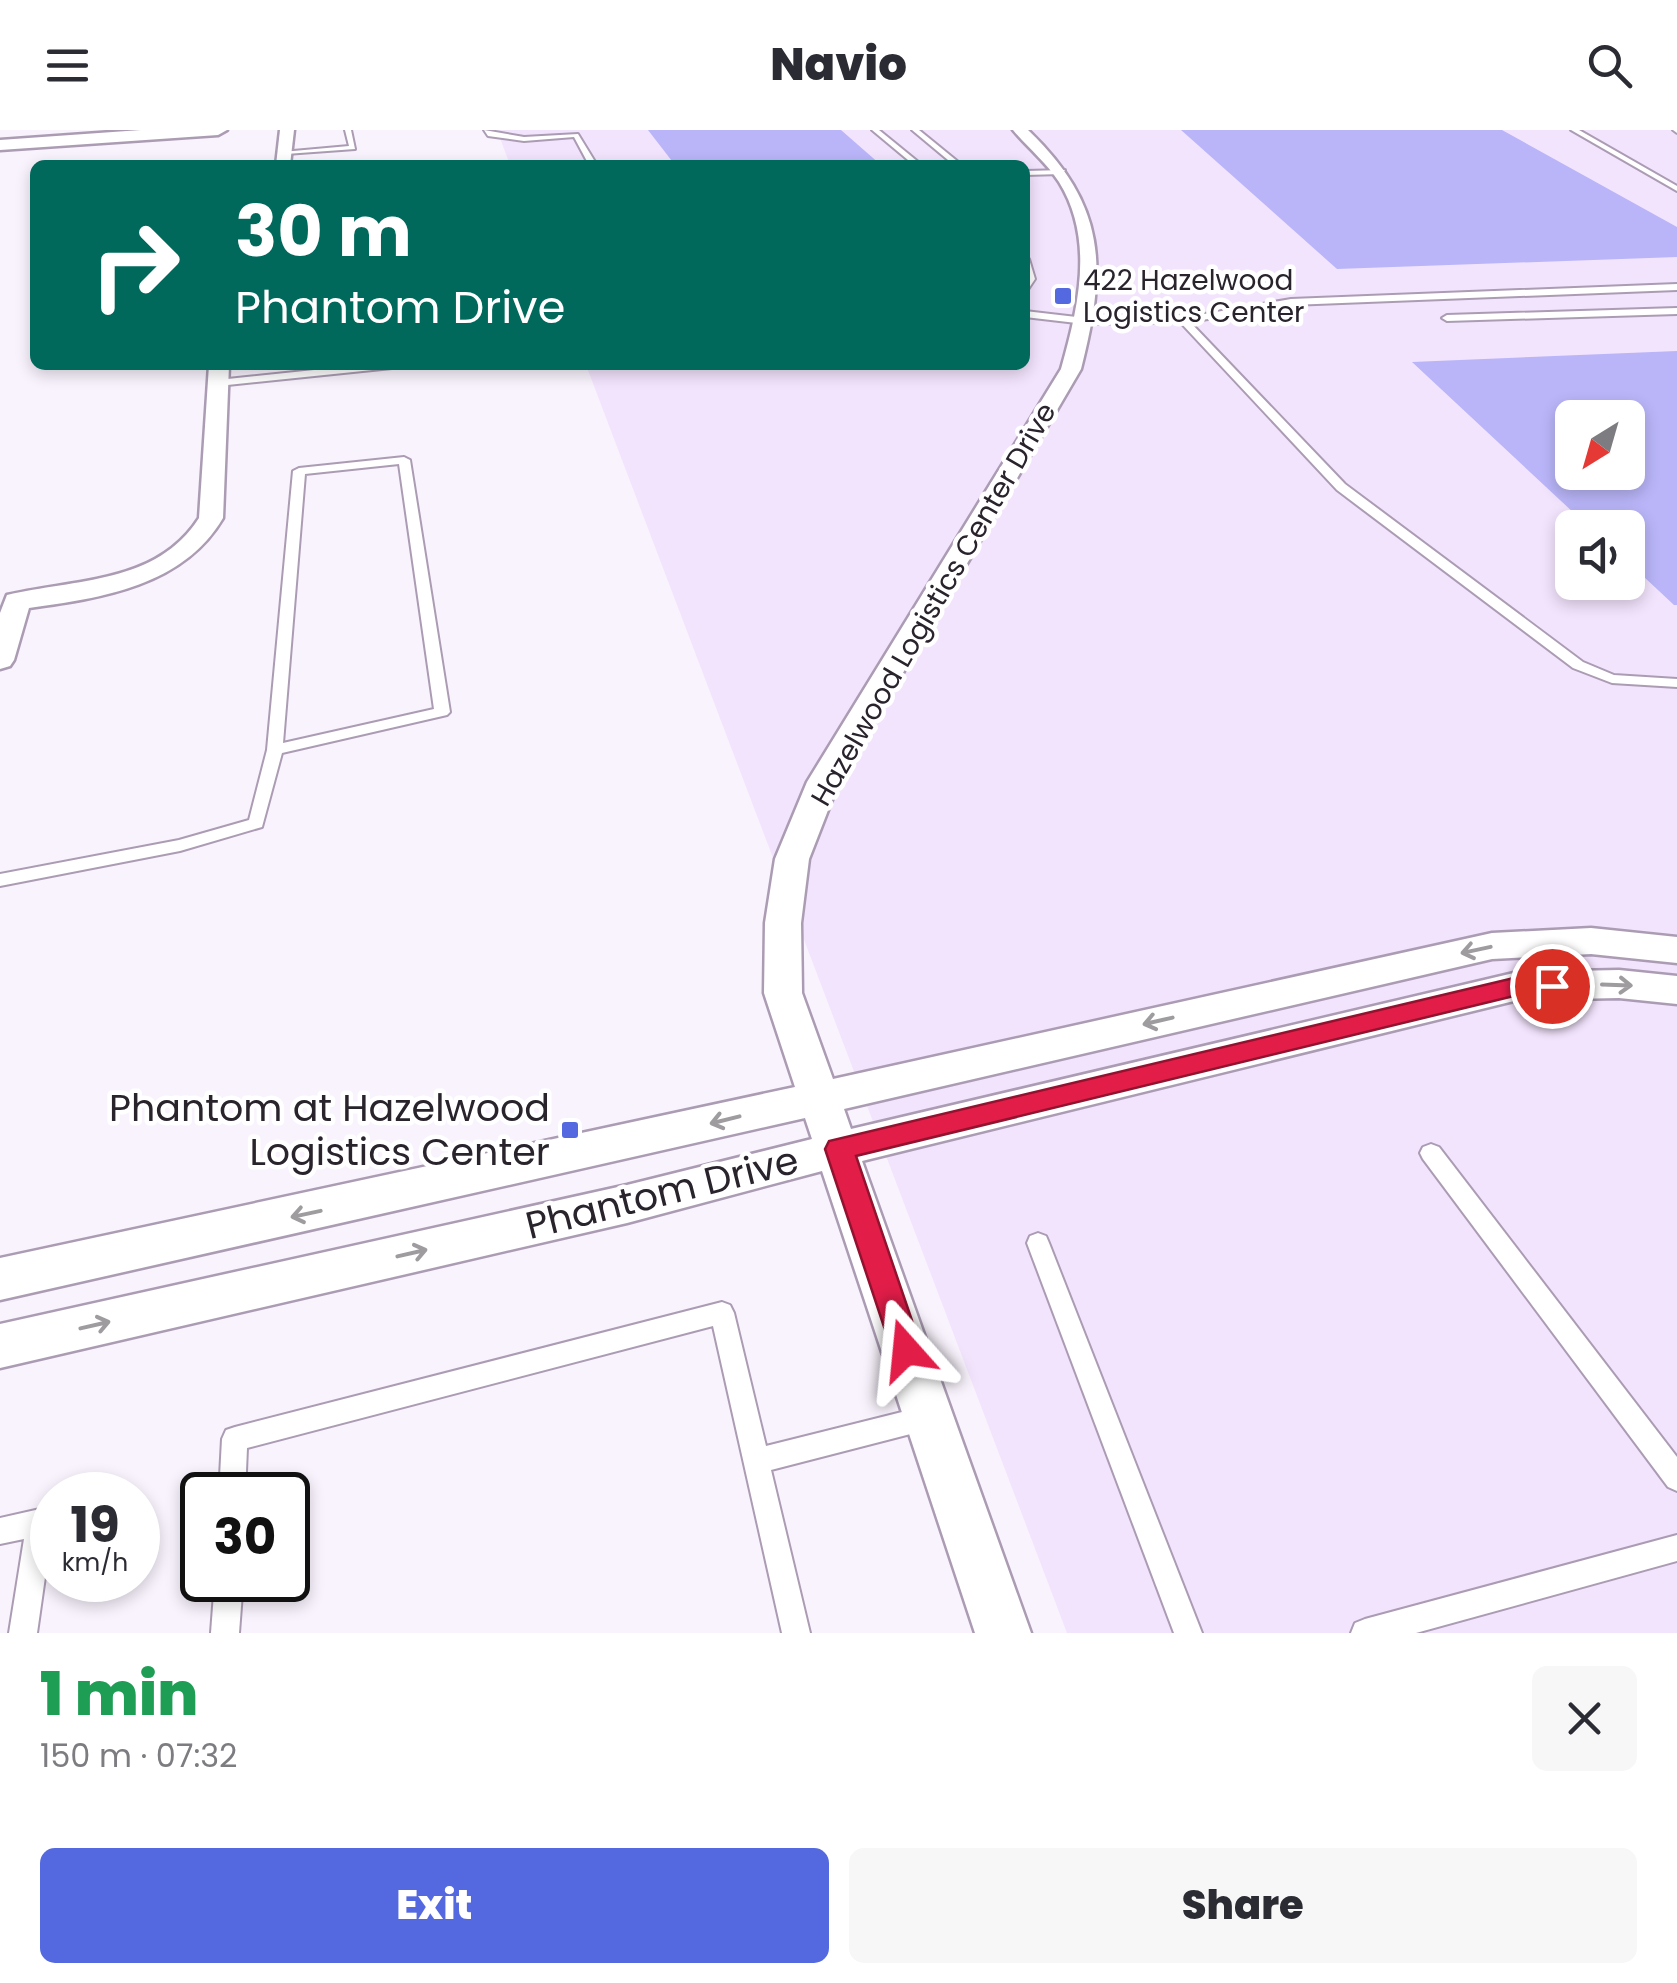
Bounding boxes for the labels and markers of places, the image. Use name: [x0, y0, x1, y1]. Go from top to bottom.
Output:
place label: 422 Hazelwood Logistics Center: [1083, 261, 1305, 332]
marker: 422 Hazelwood Logistics Center: [1052, 285, 1074, 307]
pin: [1510, 944, 1595, 1029]
place label: Phantom at Hazelwood Logistics Center: [109, 1081, 550, 1178]
marker: Phantom at Hazelwood Logistics Center: [559, 1119, 581, 1141]

